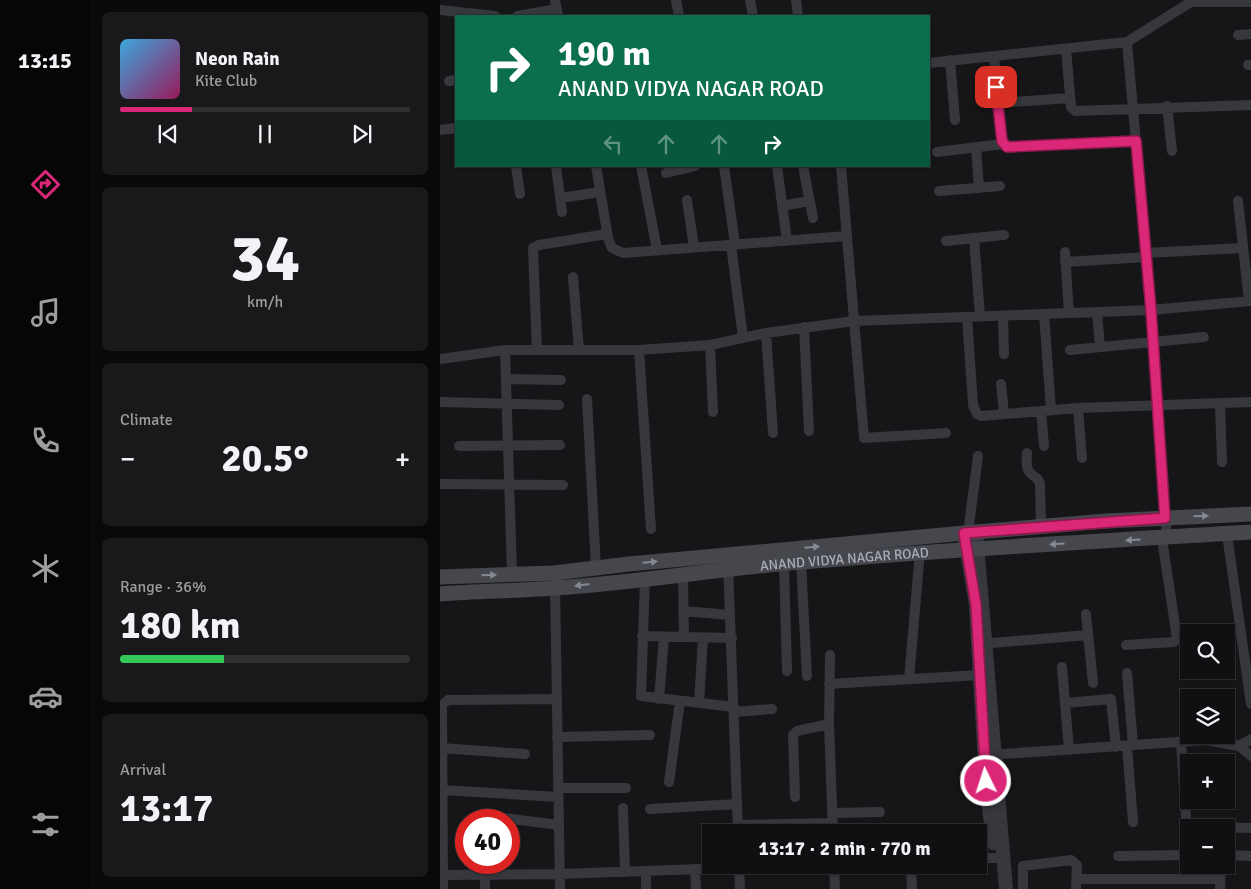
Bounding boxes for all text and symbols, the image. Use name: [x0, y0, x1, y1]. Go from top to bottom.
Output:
text: 190 m: [558, 32, 651, 75]
icon: right: [475, 35, 540, 100]
text: 13:15: [18, 47, 72, 74]
text: Neon Rain: [195, 47, 280, 71]
pin: [975, 66, 1017, 108]
text: Kite Club: [195, 71, 257, 91]
icon: arrive: [982, 73, 1010, 101]
text: ANAND VIDYA NAGAR ROAD: [558, 75, 824, 102]
icon: previous: [154, 120, 182, 148]
icon: pause: [251, 120, 279, 148]
icon: next: [348, 120, 376, 148]
icon: left: [599, 130, 627, 158]
icon: ahead: [652, 130, 680, 158]
icon: ahead: [705, 130, 733, 158]
icon: right: [758, 130, 786, 158]
icon: directions: [28, 167, 63, 202]
text: 34: [230, 219, 300, 299]
text: km/h: [247, 292, 283, 312]
icon: music: [28, 295, 63, 330]
text: Climate: [120, 410, 173, 430]
icon: phone: [28, 423, 63, 458]
text: 20.5°: [221, 435, 309, 482]
text: −: [120, 442, 135, 476]
text: +: [395, 442, 410, 476]
one-way arrow: [1193, 512, 1209, 520]
one-way arrow: [1124, 537, 1140, 545]
one-way arrow: [1049, 540, 1065, 548]
one-way arrow: [805, 543, 821, 551]
street label: ANAND VIDYA NAGAR ROAD: [759, 544, 929, 575]
icon: climate: [28, 551, 63, 586]
one-way arrow: [643, 558, 659, 566]
one-way arrow: [481, 571, 497, 579]
text: Range · 36%: [120, 577, 206, 597]
one-way arrow: [573, 581, 589, 589]
text: 180 km: [120, 602, 241, 649]
map controls: [1180, 624, 1235, 874]
button: search: [1180, 624, 1235, 679]
icon: car: [28, 679, 63, 714]
button: layers: [1180, 689, 1235, 744]
position arrow: [959, 754, 1011, 806]
button: +: [1180, 754, 1235, 809]
text: Arrival: [120, 760, 166, 780]
text: 13:17: [120, 785, 213, 832]
icon: filters: [28, 807, 63, 842]
speed limit sign: 40: [455, 809, 520, 874]
button: −: [1180, 819, 1235, 874]
text: 13:17 · 2 min · 770 m: [758, 837, 931, 861]

